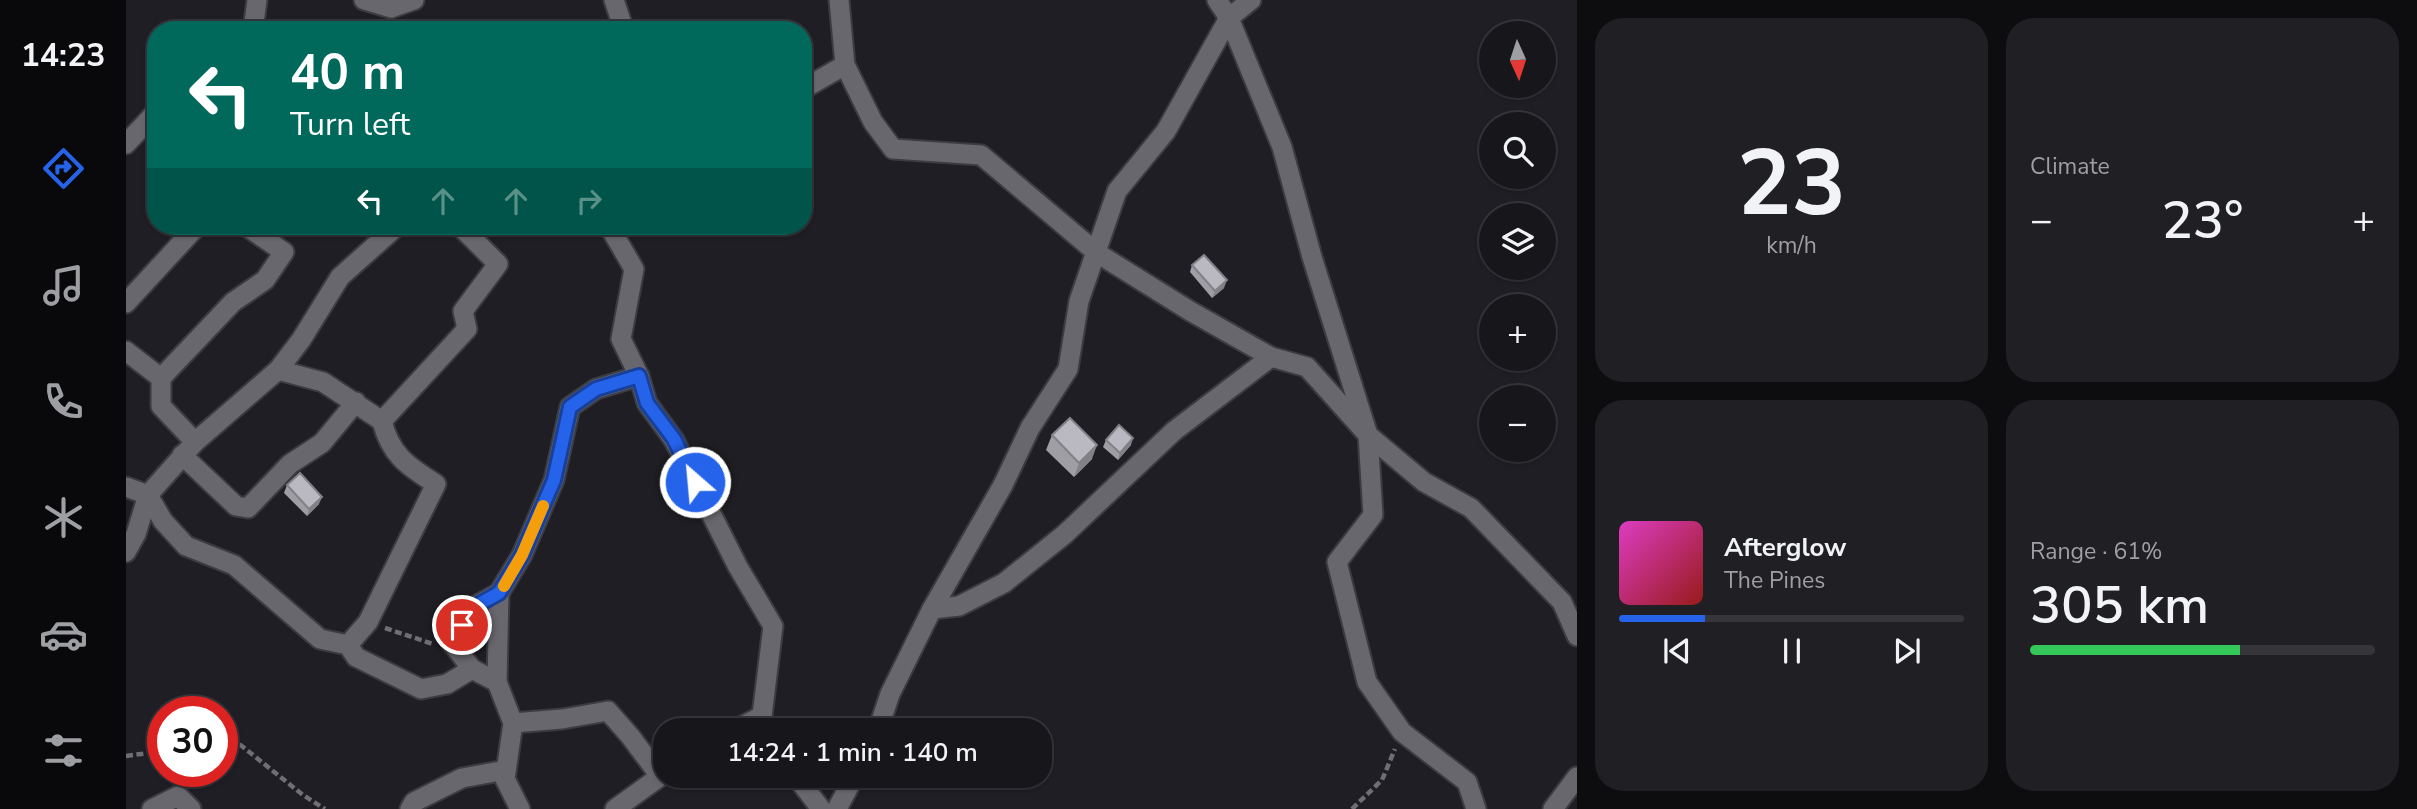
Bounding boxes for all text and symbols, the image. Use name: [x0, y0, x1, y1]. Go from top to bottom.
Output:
north arrow: [1479, 21, 1556, 98]
map controls: [1479, 21, 1556, 462]
text: 14:23: [21, 34, 105, 77]
text: 40 m: [290, 39, 405, 106]
icon: left: [175, 49, 266, 140]
text: Turn left: [290, 103, 410, 146]
button: search: [1479, 112, 1556, 189]
text: 23: [1737, 122, 1846, 246]
icon: directions: [39, 144, 88, 193]
text: Climate: [2030, 151, 2110, 182]
icon: left: [351, 182, 389, 220]
icon: ahead: [424, 182, 462, 220]
icon: ahead: [497, 182, 535, 220]
icon: right: [570, 182, 608, 220]
text: 23°: [2162, 185, 2243, 256]
text: −: [2030, 195, 2053, 246]
text: +: [2352, 195, 2375, 246]
button: layers: [1479, 203, 1556, 280]
text: km/h: [1766, 230, 1817, 261]
icon: music: [39, 261, 88, 310]
button: +: [1479, 294, 1556, 371]
icon: phone: [39, 377, 88, 426]
button: −: [1479, 385, 1556, 462]
position arrow: [658, 445, 732, 519]
icon: climate: [39, 493, 88, 542]
text: Afterglow: [1724, 530, 1847, 565]
text: Range · 61%: [2030, 536, 2162, 567]
text: The Pines: [1724, 565, 1825, 596]
text: 305 km: [2030, 570, 2209, 641]
pin: [432, 595, 492, 655]
icon: arrive: [443, 606, 481, 644]
icon: car: [39, 610, 88, 659]
icon: previous: [1658, 632, 1696, 670]
icon: pause: [1773, 632, 1811, 670]
icon: next: [1888, 632, 1926, 670]
speed limit sign: 30: [147, 696, 238, 787]
icon: filters: [39, 726, 88, 775]
text: 14:24 · 1 min · 140 m: [727, 735, 978, 770]

